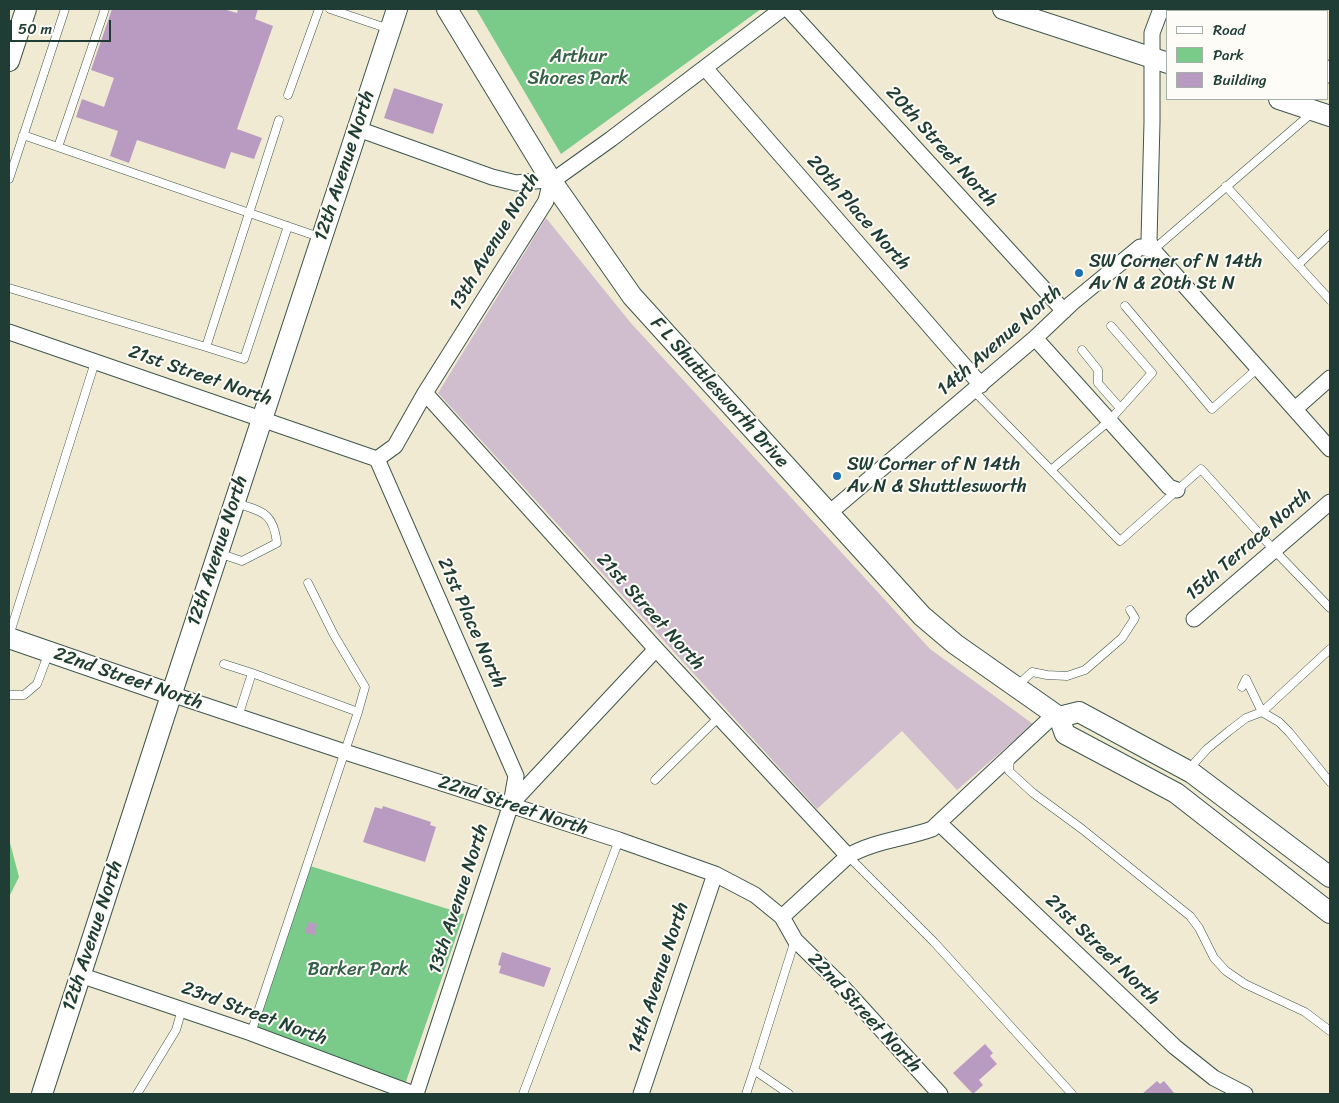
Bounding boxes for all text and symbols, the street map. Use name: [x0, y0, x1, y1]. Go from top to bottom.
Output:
scale bar: [12, 10, 114, 42]
legend: [1166, 10, 1329, 100]
text: 50 m: [18, 16, 52, 42]
text: Road: [1213, 17, 1245, 43]
text: Park: [1213, 42, 1244, 68]
park label: Arthur Shores Park: [528, 46, 628, 90]
text: Building: [1213, 67, 1267, 93]
street label: 20th Street North: [881, 82, 1001, 212]
street label: 12th Avenue North: [310, 88, 380, 244]
street label: 20th Place North: [802, 151, 914, 275]
street label: 13th Avenue North: [445, 169, 545, 315]
place label: SW Corner of N 14th Av N & 20th St N: [1089, 251, 1262, 295]
marker: SW Corner of N 14th Av N & 20th St N: [1073, 267, 1085, 279]
street label: 14th Avenue North: [933, 281, 1067, 401]
street label: F L Shuttlesworth Drive: [645, 313, 793, 473]
street label: 21st Street North: [125, 341, 275, 411]
place label: SW Corner of N 14th Av N & Shuttlesworth: [847, 454, 1027, 498]
marker: SW Corner of N 14th Av N & Shuttlesworth: [831, 470, 843, 482]
street label: 12th Avenue North: [183, 473, 253, 629]
street label: 15th Terrace North: [1181, 484, 1317, 606]
street label: 21st Street North: [591, 549, 709, 675]
street label: 21st Place North: [432, 554, 510, 692]
street label: 22nd Street North: [50, 643, 206, 715]
street label: 22nd Street North: [435, 771, 591, 841]
street label: 13th Avenue North: [424, 821, 494, 977]
street label: 12th Avenue North: [58, 858, 128, 1014]
street label: 21st Street North: [1040, 890, 1164, 1010]
street label: 14th Avenue North: [624, 899, 694, 1057]
street label: 22nd Street North: [802, 948, 926, 1078]
park label: Barker Park: [308, 959, 408, 981]
street label: 23rd Street North: [178, 977, 330, 1051]

